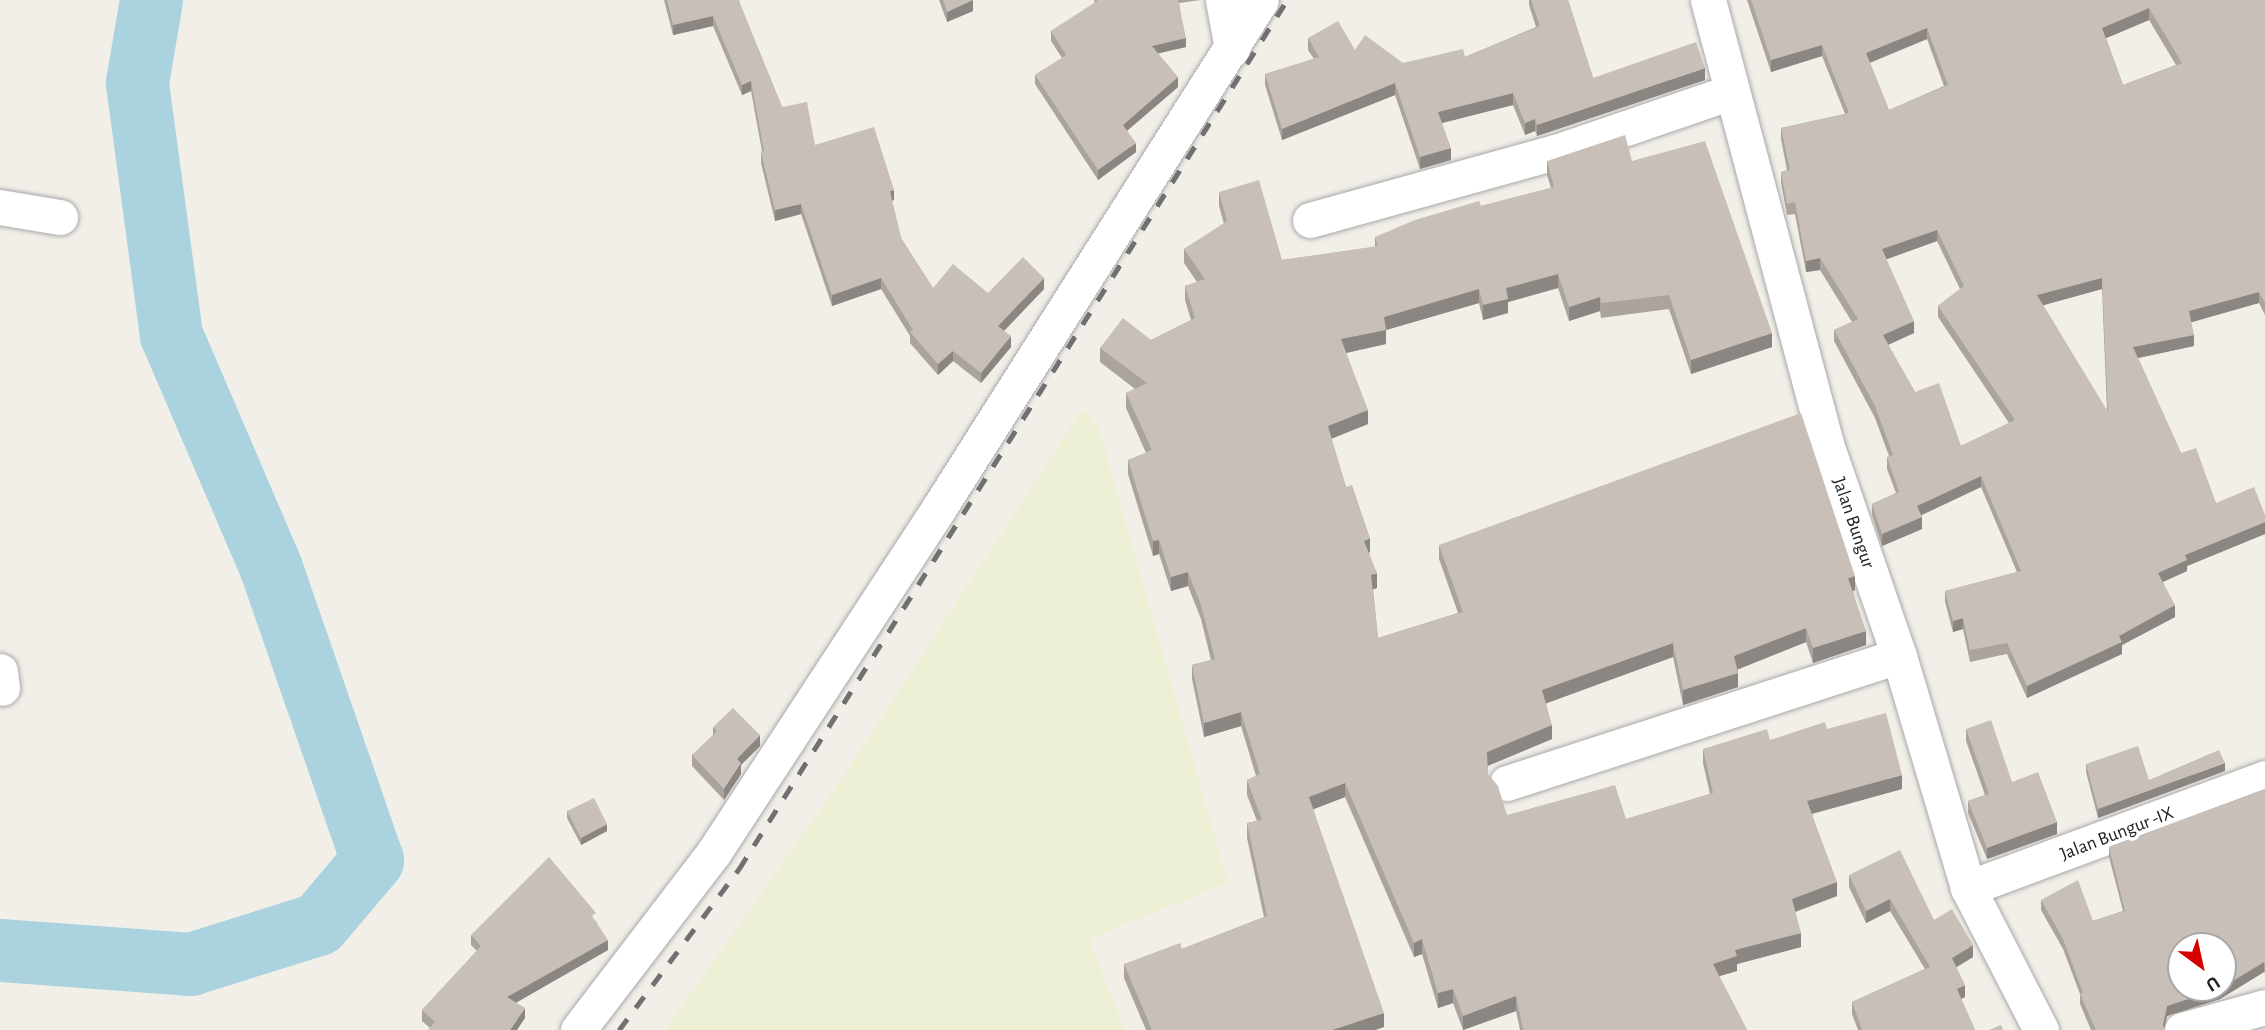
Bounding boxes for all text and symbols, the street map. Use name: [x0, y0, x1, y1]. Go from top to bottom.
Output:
street label: Jalan Bungur: [1827, 474, 1879, 572]
street label: Jalan Bungur -IX: [2057, 802, 2177, 866]
north arrow: [2167, 932, 2237, 1002]
text: U: [2202, 972, 2223, 995]

